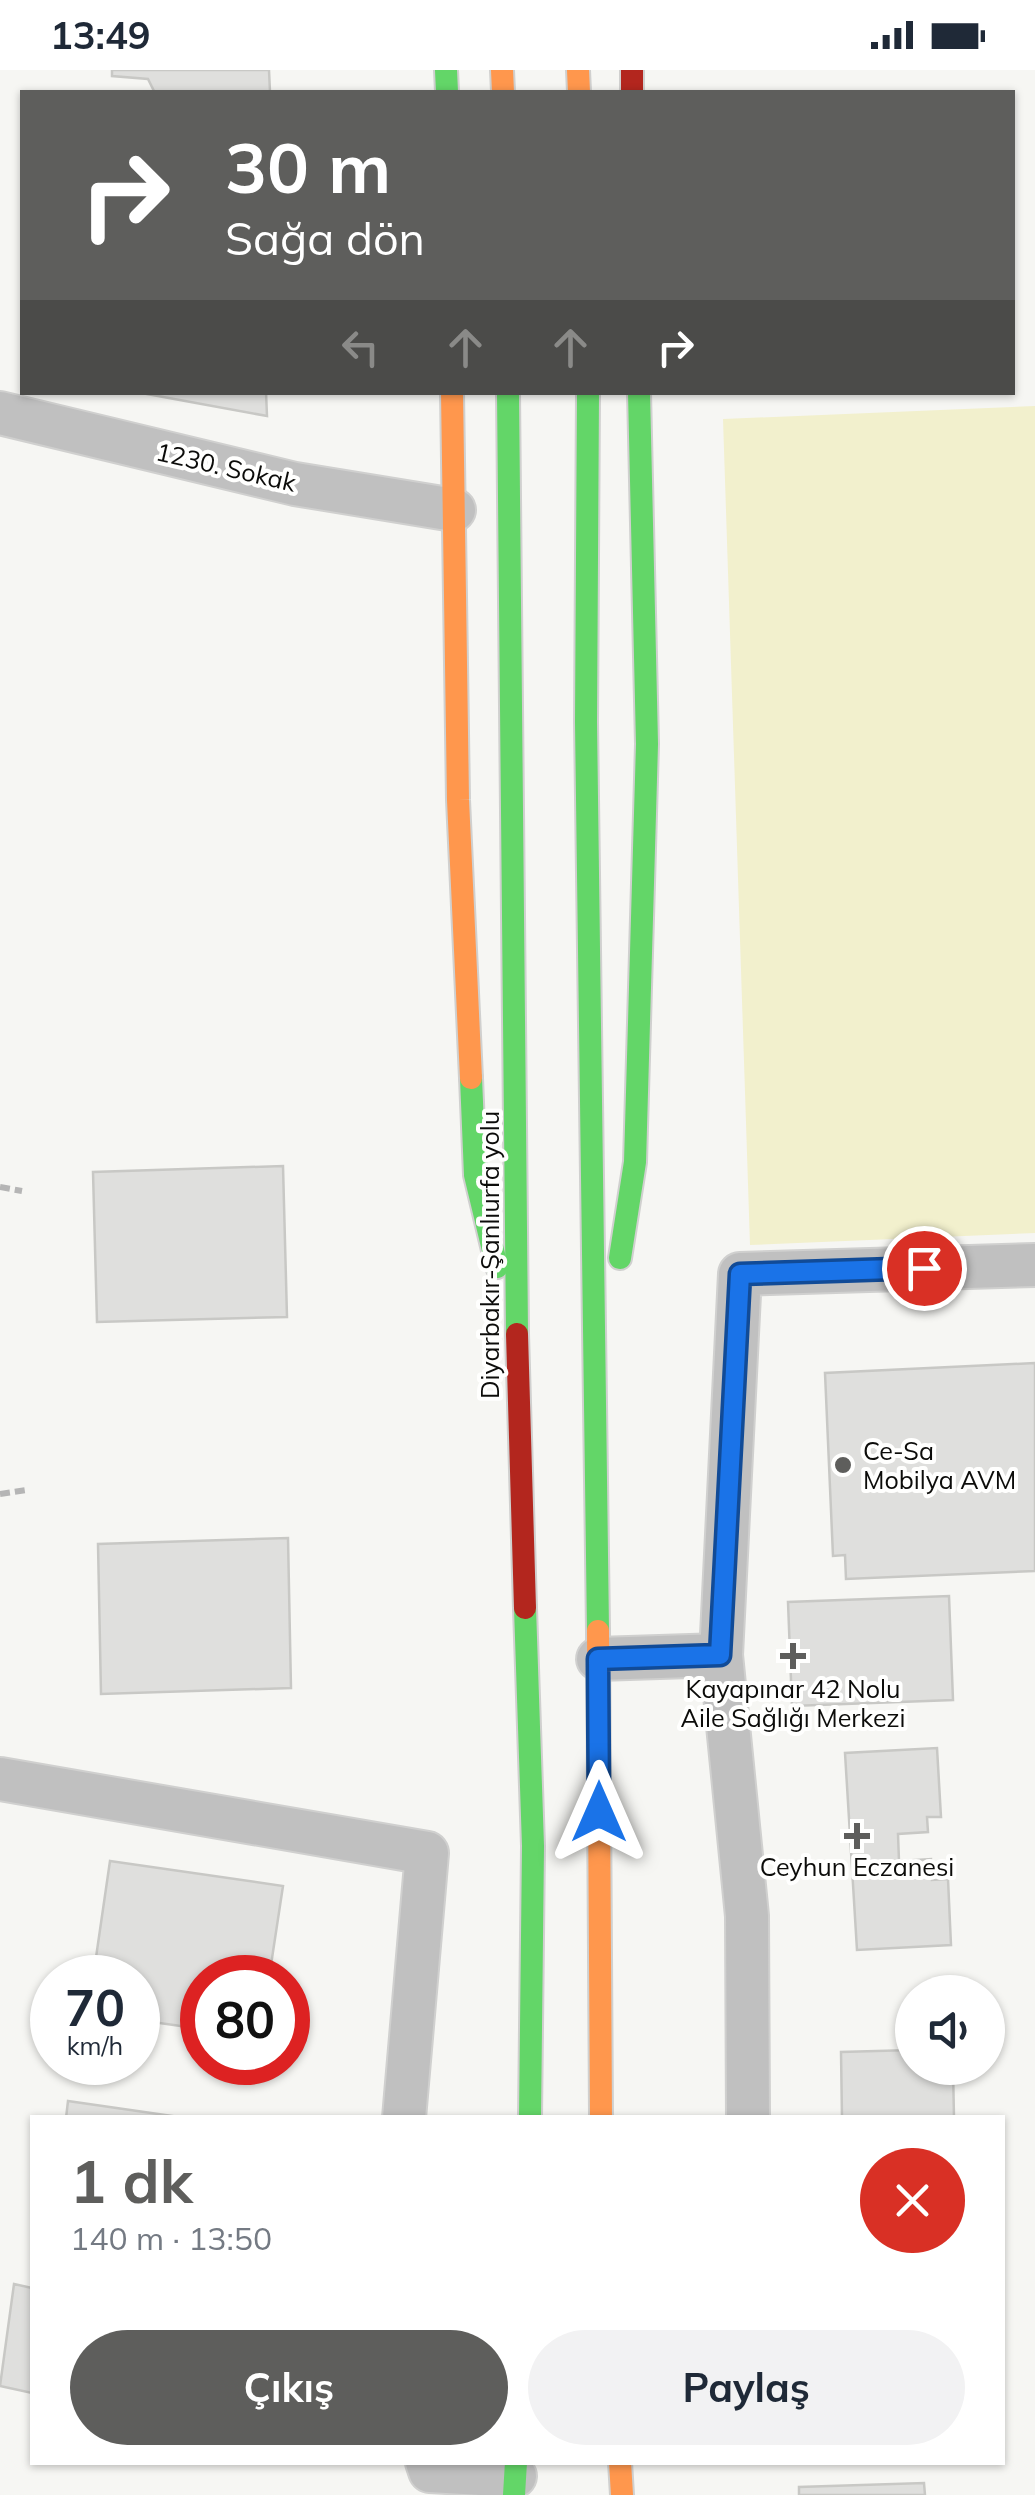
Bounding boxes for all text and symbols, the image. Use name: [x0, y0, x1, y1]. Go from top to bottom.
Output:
text: 13:49: [50, 11, 151, 59]
text: 30 m: [225, 123, 391, 211]
icon: right: [60, 130, 190, 260]
text: Sağa dön: [225, 210, 425, 266]
icon: left: [333, 320, 388, 375]
icon: ahead: [438, 320, 493, 375]
icon: ahead: [543, 320, 598, 375]
icon: right: [648, 320, 703, 375]
street label: 1230. Sokak: [153, 435, 300, 498]
street label: Diyarbakır-Şanlıurfa yolu: [474, 1111, 505, 1399]
pin: [882, 1226, 967, 1311]
icon: arrive: [897, 1241, 952, 1296]
place label: Ce-Sa Mobilya AVM: [863, 1435, 1016, 1495]
marker: Ce-Sa Mobilya AVM: [832, 1454, 854, 1476]
marker: Kayapınar 42 Nolu Aile Sağlığı Merkezi: [780, 1643, 806, 1669]
place label: Kayapınar 42 Nolu Aile Sağlığı Merkezi: [681, 1673, 905, 1733]
position arrow: [547, 1760, 651, 1864]
marker: Ceyhun Eczanesi: [846, 1825, 868, 1847]
place label: Ceyhun Eczanesi: [760, 1851, 954, 1882]
speed limit sign: 80: [180, 1955, 310, 2085]
map controls: [895, 1975, 1005, 2085]
button: sound: [895, 1975, 1005, 2085]
text: 70: [65, 1976, 125, 2039]
text: km/h: [67, 2030, 123, 2061]
text: 1 dk: [70, 2143, 193, 2218]
button: close: [860, 2148, 965, 2253]
text: 140 m · 13:50: [70, 2218, 272, 2258]
button: Çıkış: [70, 2330, 508, 2445]
button: Paylaş: [528, 2330, 965, 2445]

